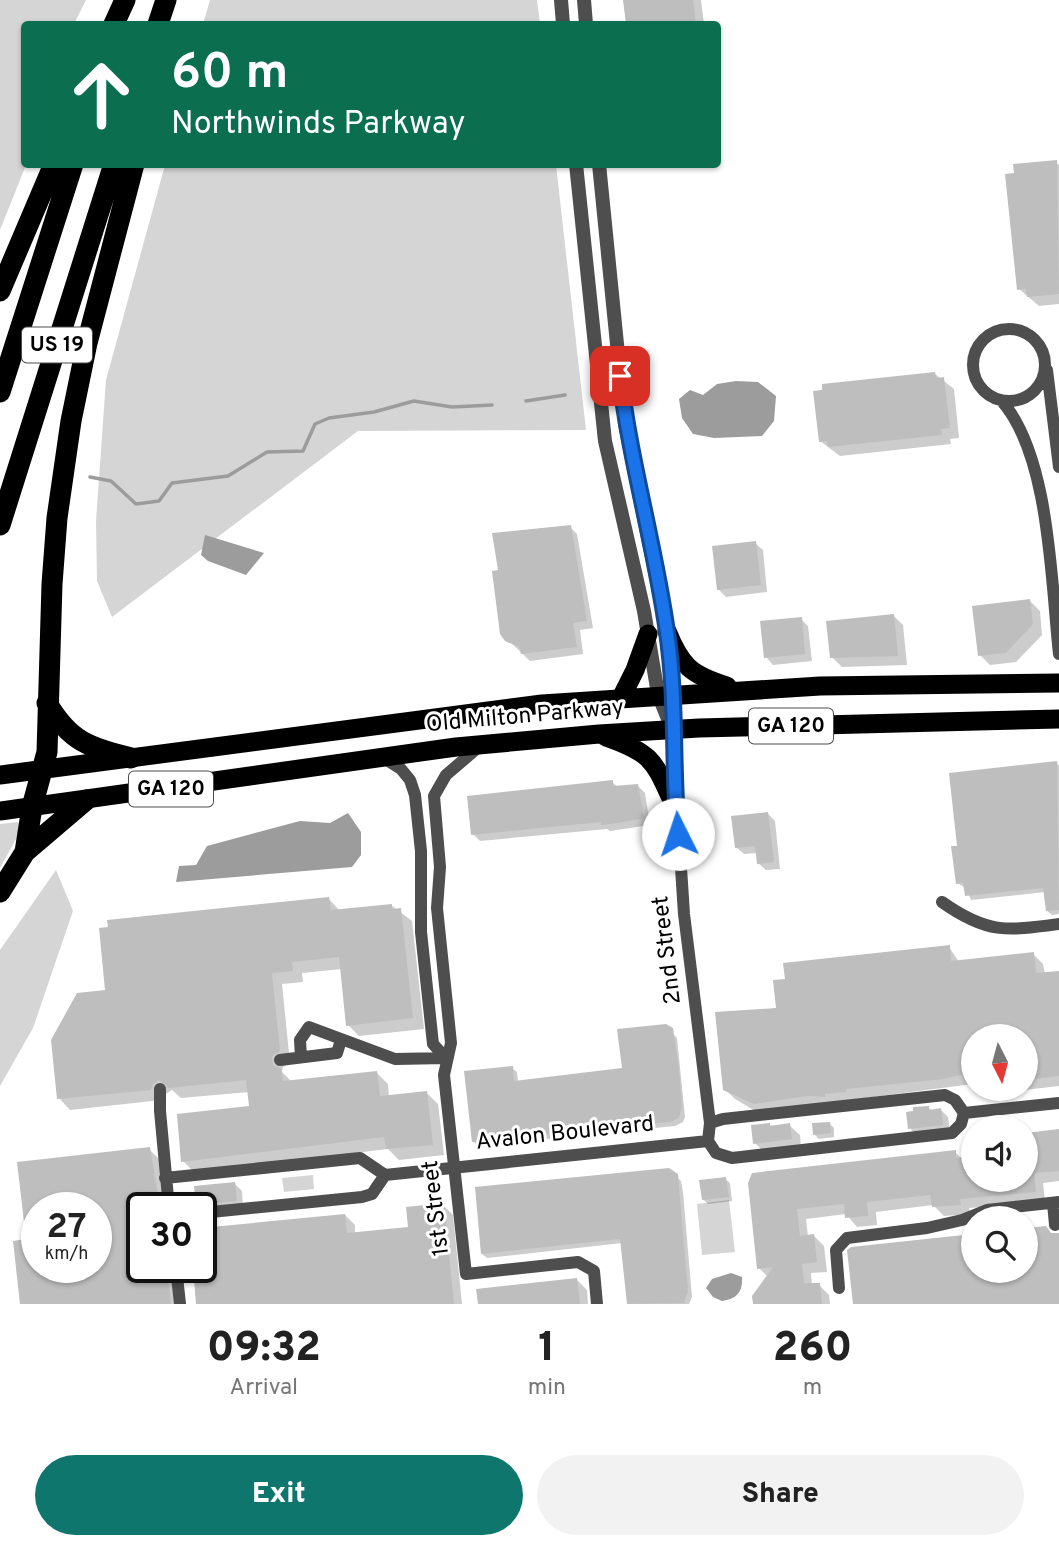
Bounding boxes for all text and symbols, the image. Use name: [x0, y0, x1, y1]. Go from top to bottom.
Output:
text: 60 m: [171, 44, 289, 106]
icon: ahead: [56, 49, 147, 140]
text: Northwinds Parkway: [171, 105, 465, 145]
road number: US 19: [22, 328, 92, 362]
pin: [590, 346, 650, 406]
icon: arrive: [601, 357, 639, 395]
street label: Old Milton Parkway: [425, 694, 625, 740]
road number: GA 120: [749, 708, 833, 744]
road number: GA 120: [129, 772, 213, 806]
position arrow: [641, 797, 715, 871]
street label: 2nd Street: [647, 894, 689, 1006]
north arrow: [961, 1024, 1038, 1101]
map controls: [961, 1024, 1038, 1283]
street label: Avalon Boulevard: [474, 1110, 656, 1158]
button: sound: [961, 1115, 1038, 1192]
street label: 1st Street: [417, 1159, 457, 1257]
speed limit sign: 30: [126, 1192, 217, 1283]
text: 27: [47, 1206, 86, 1250]
button: search: [961, 1206, 1038, 1283]
text: km/h: [45, 1243, 88, 1266]
text: 09:32: [207, 1323, 321, 1376]
text: 1: [538, 1323, 555, 1376]
text: 260: [773, 1323, 852, 1376]
text: Arrival: [230, 1374, 298, 1403]
text: min: [528, 1374, 566, 1403]
text: m: [803, 1374, 822, 1403]
button: Exit: [35, 1455, 523, 1535]
button: Share: [537, 1455, 1024, 1535]

